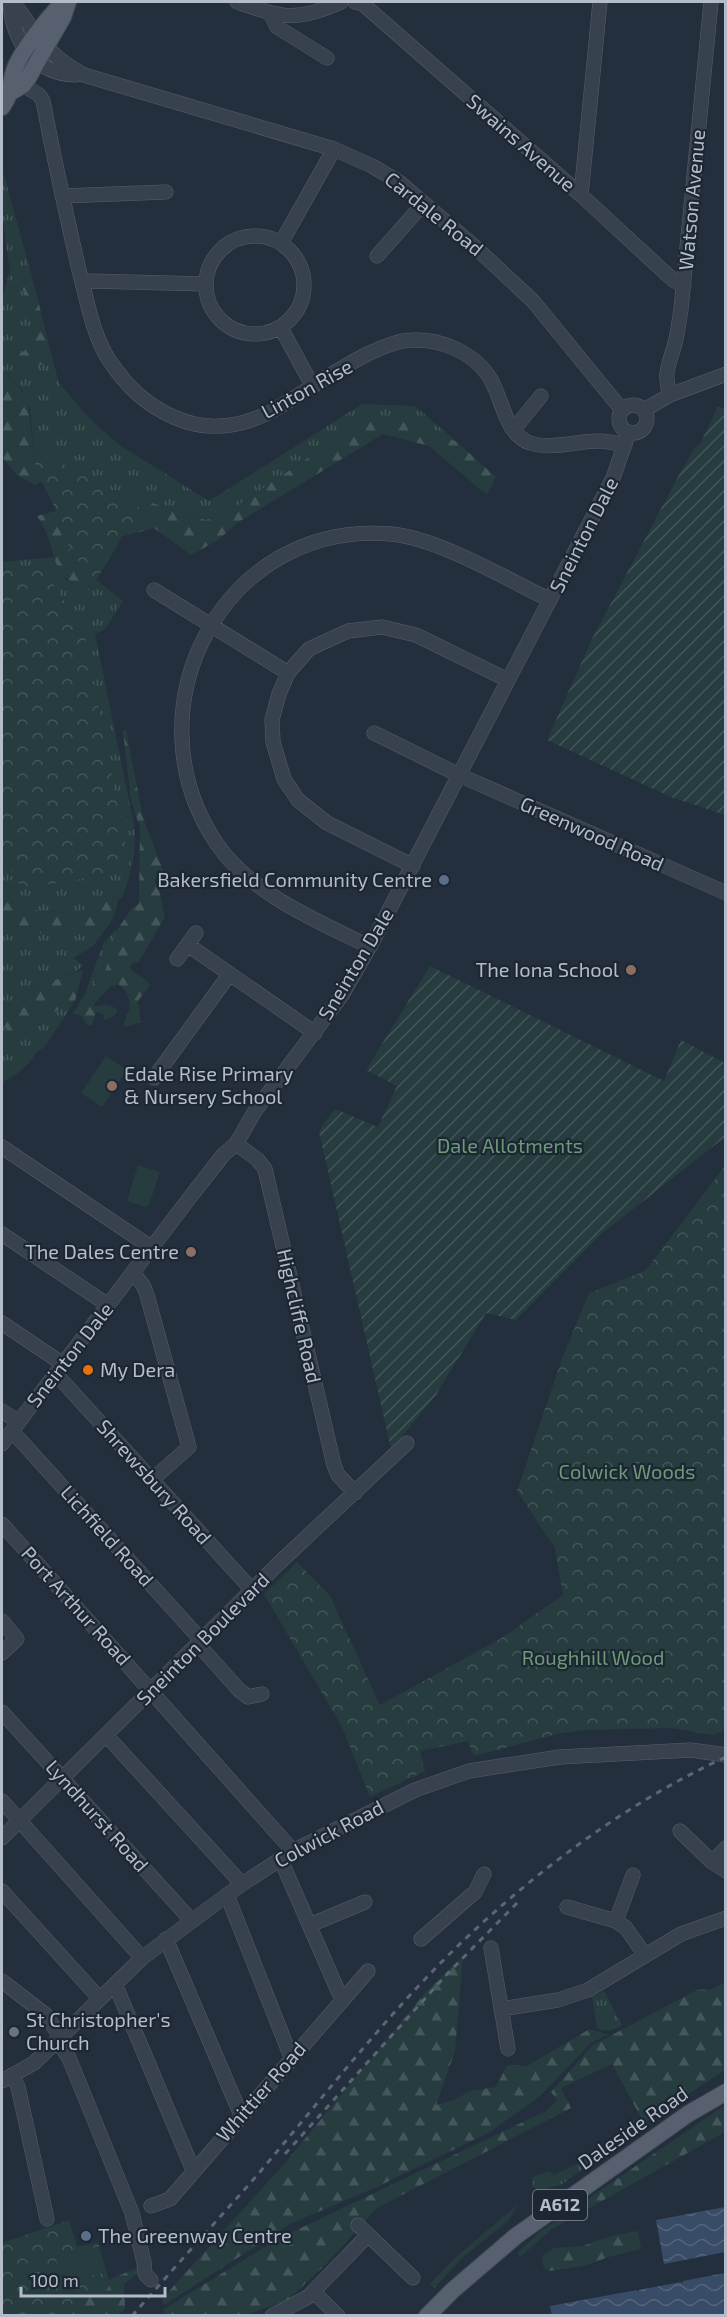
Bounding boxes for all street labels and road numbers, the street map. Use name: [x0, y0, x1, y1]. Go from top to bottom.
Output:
street label: Swains Avenue: [462, 88, 581, 196]
street label: Watson Avenue: [673, 128, 709, 271]
street label: Cardale Road: [381, 166, 489, 260]
street label: Linton Rise: [257, 353, 356, 423]
street label: Sneinton Dale: [544, 473, 622, 596]
street label: Greenwood Road: [517, 791, 668, 875]
street label: Sneinton Dale: [312, 903, 398, 1024]
street label: Highcliffe Road: [273, 1246, 327, 1385]
street label: Sneinton Dale: [21, 1297, 118, 1411]
street label: Shrewsbury Road: [92, 1414, 217, 1549]
street label: Lichfield Road: [56, 1480, 159, 1591]
street label: Port Arthur Road: [17, 1541, 136, 1670]
street label: Sneinton Boulevard: [131, 1567, 274, 1710]
street label: Lyndhurst Road: [41, 1755, 154, 1876]
street label: Colwick Road: [270, 1794, 387, 1872]
street label: Whittier Road: [210, 2036, 310, 2146]
street label: Daleside Road: [573, 2080, 692, 2174]
road number: A612: [533, 2190, 587, 2220]

